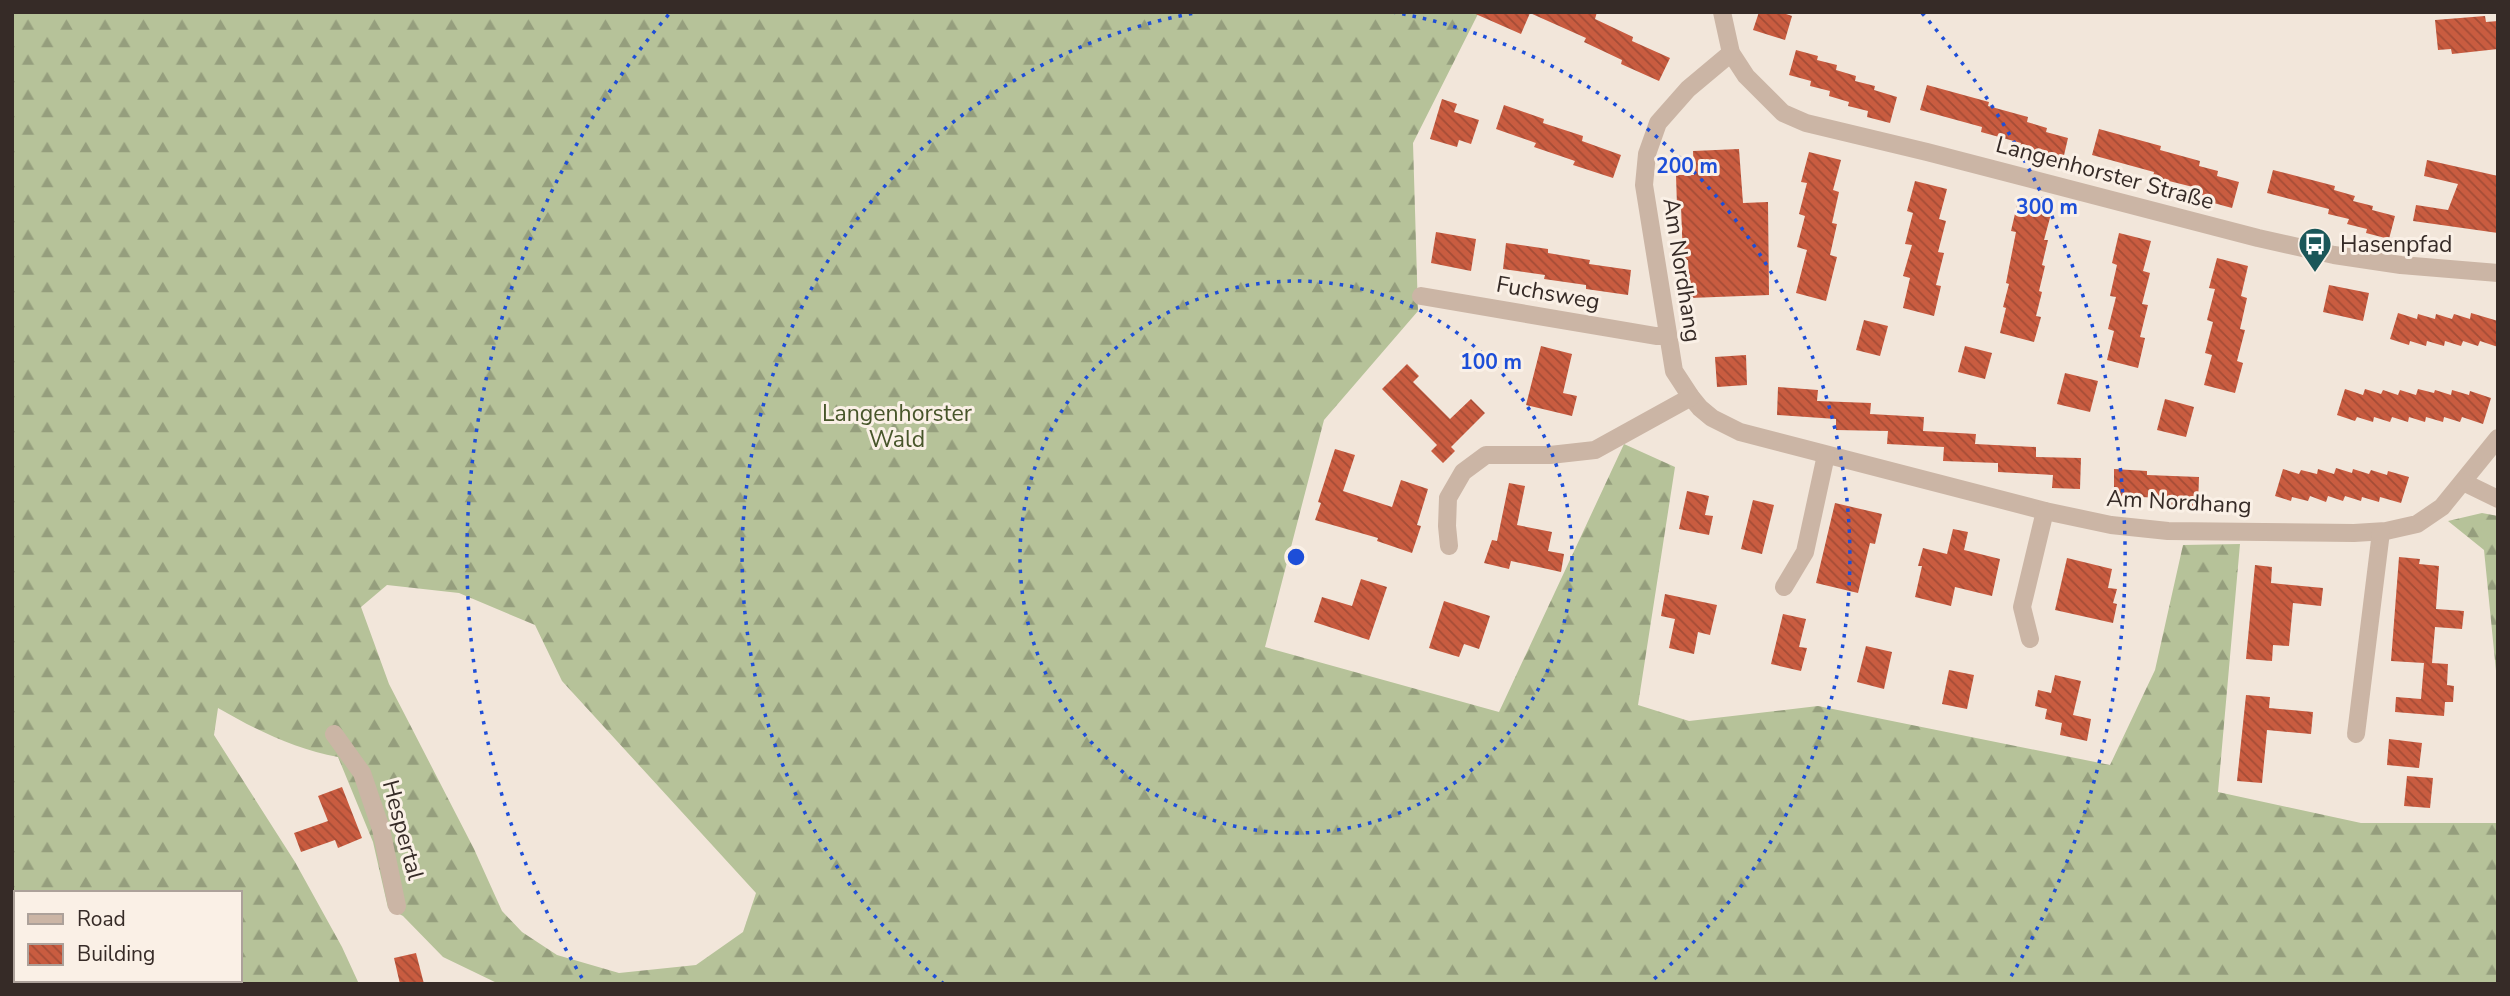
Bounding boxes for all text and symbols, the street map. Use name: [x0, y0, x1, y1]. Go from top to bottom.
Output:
street label: Langenhorster Straße: [1993, 129, 2217, 217]
text: 200 m: [1656, 152, 1718, 180]
text: 300 m: [2016, 193, 2078, 221]
street label: Am Nordhang: [1655, 196, 1709, 344]
bus stop icon: Hasenpfad: [2296, 225, 2334, 274]
place label: Hasenpfad: [2340, 229, 2453, 260]
street label: Fuchsweg: [1494, 269, 1602, 317]
text: 100 m: [1460, 348, 1522, 376]
park label: Langenhorster Wald: [822, 398, 973, 455]
street label: Am Nordhang: [2106, 483, 2252, 521]
centre of rings: [1284, 545, 1308, 569]
street label: Hespertal: [375, 777, 431, 884]
legend: [14, 891, 242, 982]
text: Road: [77, 905, 126, 933]
text: Building: [77, 940, 155, 968]

